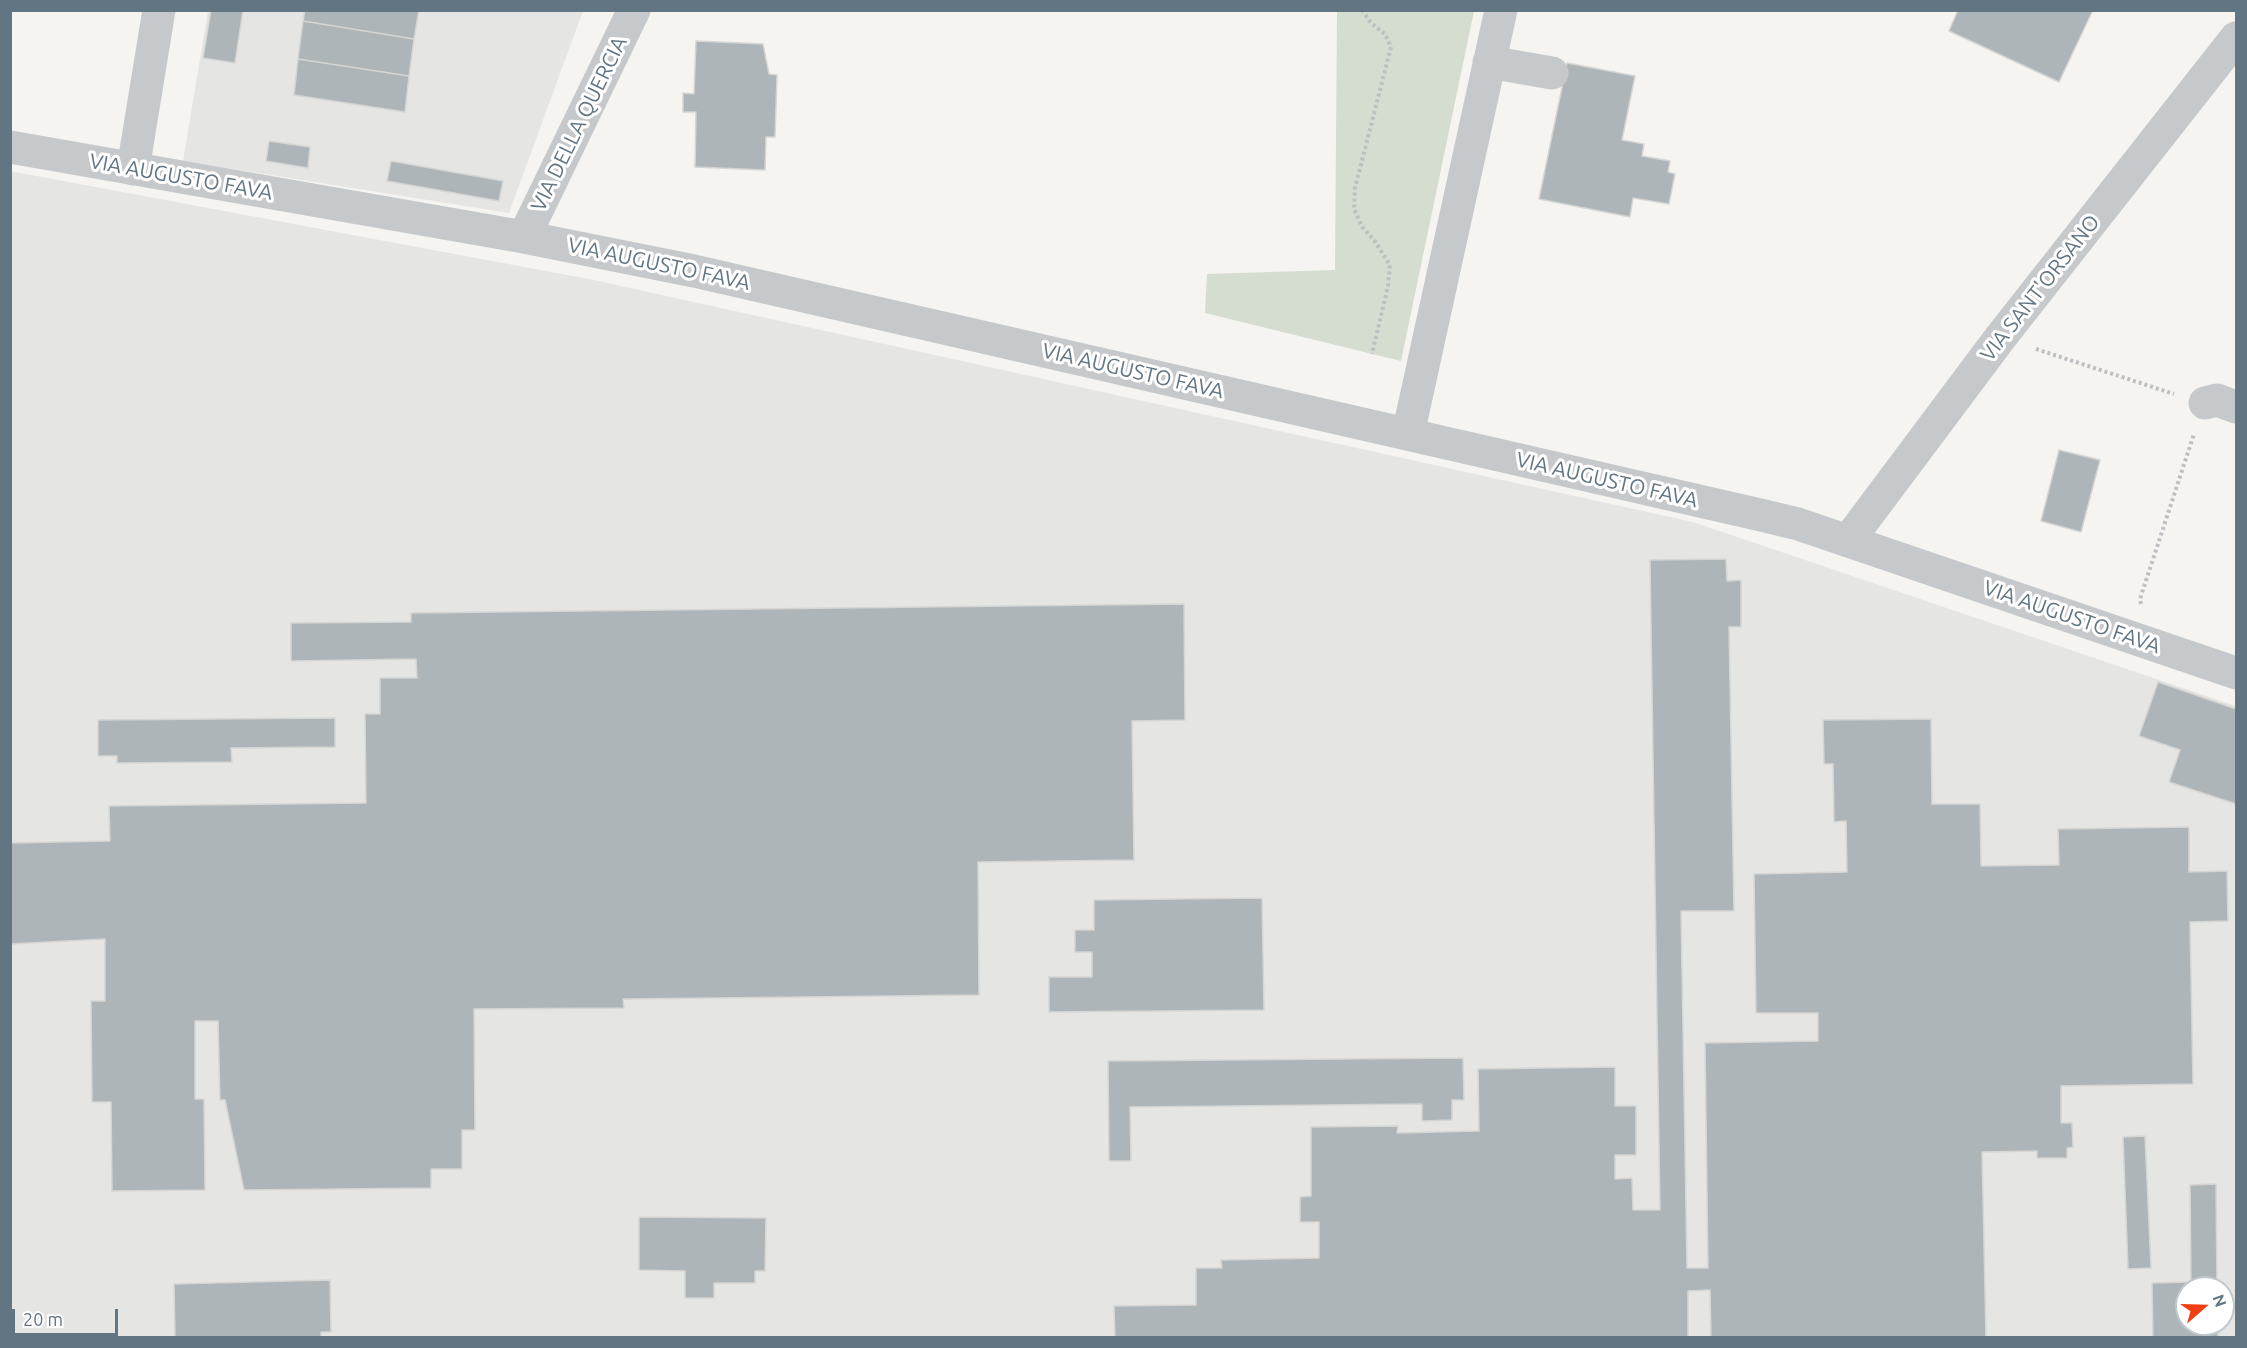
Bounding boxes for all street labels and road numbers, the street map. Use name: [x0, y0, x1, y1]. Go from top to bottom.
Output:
street label: VIA DELLA QUERCIA: [526, 32, 632, 216]
street label: VIA AUGUSTO FAVA: [87, 148, 275, 206]
street label: VIA SANT'ORSANO: [1975, 210, 2105, 366]
street label: VIA AUGUSTO FAVA: [566, 232, 752, 296]
street label: VIA AUGUSTO FAVA: [1040, 338, 1226, 404]
street label: VIA AUGUSTO FAVA: [1514, 447, 1700, 513]
street label: VIA AUGUSTO FAVA: [1980, 575, 2164, 659]

